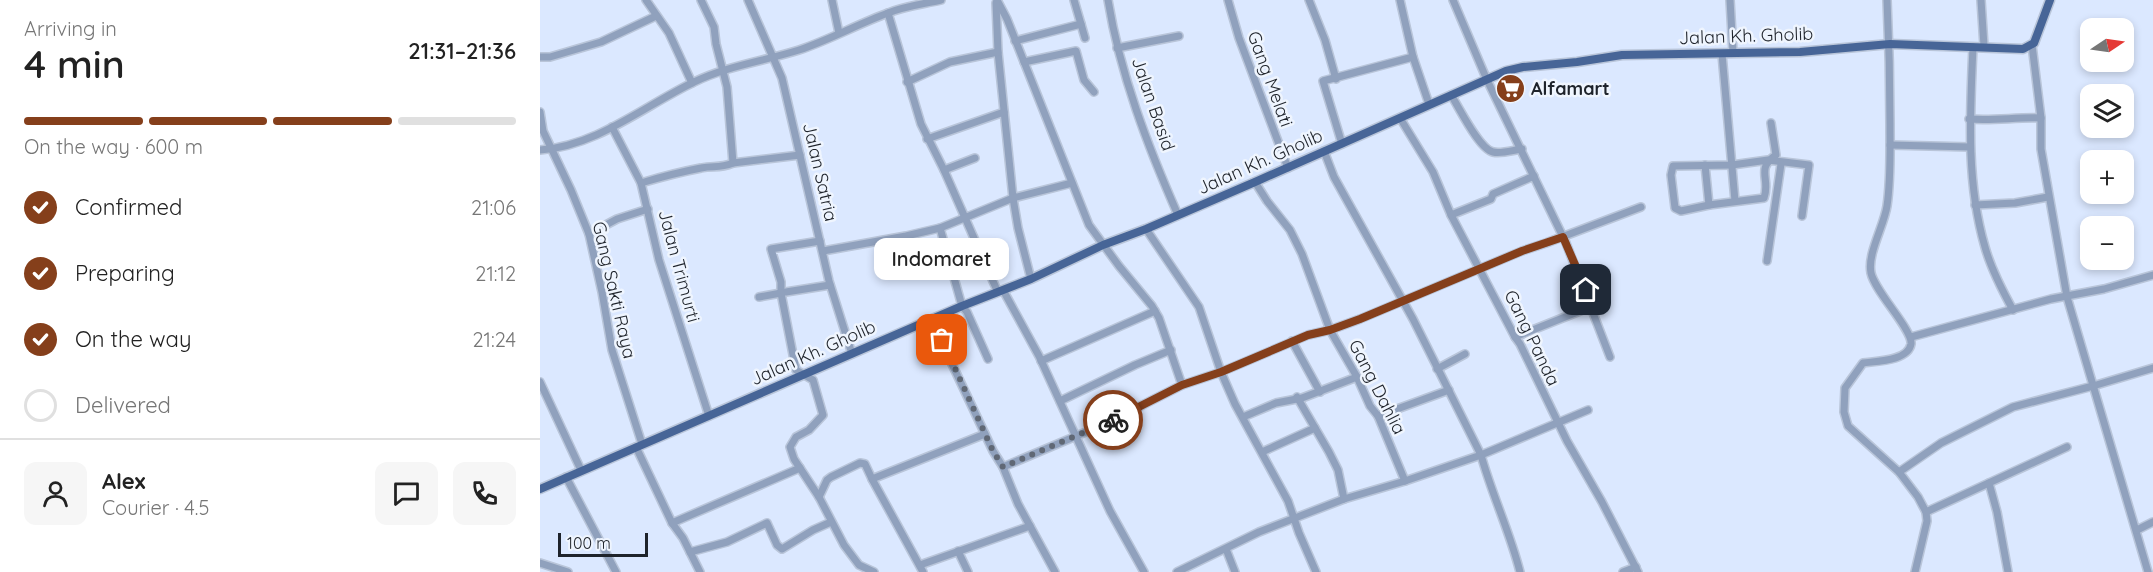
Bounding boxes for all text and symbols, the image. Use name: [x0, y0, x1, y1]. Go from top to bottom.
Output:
text: Arriving in: [24, 16, 117, 41]
north arrow: [2080, 18, 2134, 72]
map controls: [2080, 18, 2134, 270]
street label: Jalan Kh. Gholib: [1678, 22, 1814, 49]
street label: Gang Melati: [1243, 28, 1298, 130]
text: 21:31–21:36: [408, 37, 516, 65]
text: 4 min: [24, 39, 125, 88]
street label: Jalan Basid: [1127, 54, 1180, 154]
supermarket icon: Alfamart: [1494, 73, 1526, 105]
place label: Alfamart: [1531, 77, 1610, 100]
button: layers: [2080, 84, 2134, 138]
street label: Jalan Satria: [798, 120, 843, 223]
street label: Jalan Kh. Gholib: [1194, 124, 1326, 199]
text: On the way · 600 m: [24, 134, 203, 159]
button: +: [2080, 150, 2134, 204]
icon: check: [24, 191, 57, 224]
text: Confirmed: [75, 193, 182, 221]
text: 21:06: [471, 195, 516, 220]
street label: Jalan Trimurti: [653, 207, 706, 325]
button: −: [2080, 216, 2134, 270]
street label: Gang Sakti Raya: [588, 219, 641, 361]
callout: Indomaret: [874, 238, 1010, 280]
text: Indomaret: [892, 246, 991, 271]
icon: check: [24, 257, 57, 290]
text: Preparing: [75, 259, 175, 287]
text: 21:12: [475, 261, 516, 286]
pin: [1560, 264, 1611, 315]
icon: home: [1569, 273, 1602, 306]
street label: Gang Panda: [1499, 286, 1566, 390]
pin: [916, 314, 967, 365]
street label: Jalan Kh. Gholib: [747, 315, 879, 390]
icon: check: [24, 323, 57, 356]
icon: bag: [925, 323, 958, 356]
text: On the way: [75, 325, 191, 353]
text: 21:24: [472, 327, 516, 352]
street label: Gang Dahlia: [1344, 336, 1411, 438]
courier: [1083, 390, 1143, 450]
text: Delivered: [75, 391, 171, 419]
icon: bike: [1097, 404, 1130, 437]
button: person: [24, 462, 87, 525]
button: chat: [375, 462, 438, 525]
button: phone: [453, 462, 516, 525]
text: Alex: [102, 467, 145, 495]
text: Courier · 4.5: [102, 495, 209, 520]
scale bar: [558, 530, 648, 558]
text: 100 m: [567, 533, 611, 553]

